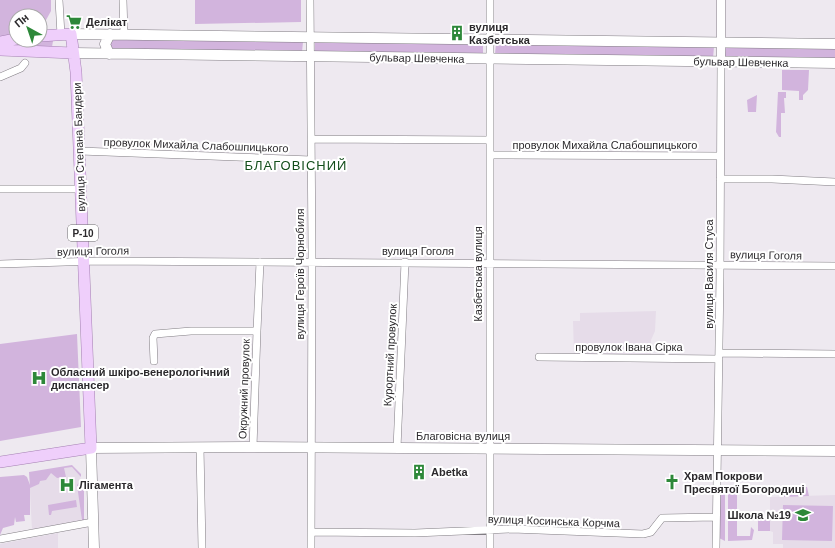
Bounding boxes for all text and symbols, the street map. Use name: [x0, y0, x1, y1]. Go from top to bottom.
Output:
north arrow: [8, 8, 48, 48]
text: Пн: [12, 11, 31, 30]
supermarket icon: Делікат: [65, 13, 83, 31]
place label: Делікат: [86, 16, 128, 28]
place label: вулиця Казбетська: [469, 21, 531, 46]
building icon: вулиця Казбетська: [448, 24, 466, 42]
street label: бульвар Шевченка: [369, 51, 466, 65]
street label: бульвар Шевченка: [693, 55, 790, 69]
street label: вулиця Степана Бандери: [71, 82, 87, 212]
street label: провулок Михайла Слабошпицького: [103, 136, 289, 154]
street label: провулок Михайла Слабошпицького: [513, 139, 697, 151]
district label: БЛАГОВІСНИЙ: [245, 158, 347, 173]
street label: вулиця Героїв Чорнобиля: [294, 209, 306, 339]
street label: вулиця Василя Стуса: [703, 218, 715, 329]
road number: Р-10: [68, 225, 98, 241]
street label: Казбетська вулиця: [472, 226, 484, 322]
street label: вулиця Гоголя: [57, 244, 129, 258]
street label: вулиця Гоголя: [382, 245, 454, 257]
street label: вулиця Гоголя: [730, 248, 802, 262]
street label: Курортний провулок: [381, 303, 399, 407]
street label: Окружний провулок: [236, 338, 252, 439]
street label: провулок Івана Сірка: [575, 341, 684, 353]
place label: Обласний шкіро-венерологічний диспансер: [51, 366, 230, 391]
hospital icon: Обласний шкіро-венерологічний диспансер: [30, 369, 48, 387]
street label: Благовісна вулиця: [416, 430, 510, 442]
building icon: Abetka: [410, 463, 428, 481]
place label: Abetka: [431, 466, 469, 478]
place label: Храм Покрови Пресвятої Богородиці: [684, 470, 805, 495]
church icon: Храм Покрови Пресвятої Богородиці: [663, 473, 681, 491]
hospital icon: Лігамента: [58, 476, 76, 494]
place label: Лігамента: [79, 479, 134, 491]
school or university icon: Школа №19: [794, 506, 812, 524]
place label: Школа №19: [727, 509, 791, 521]
street label: вулиця Косинська Корчма: [488, 513, 621, 529]

